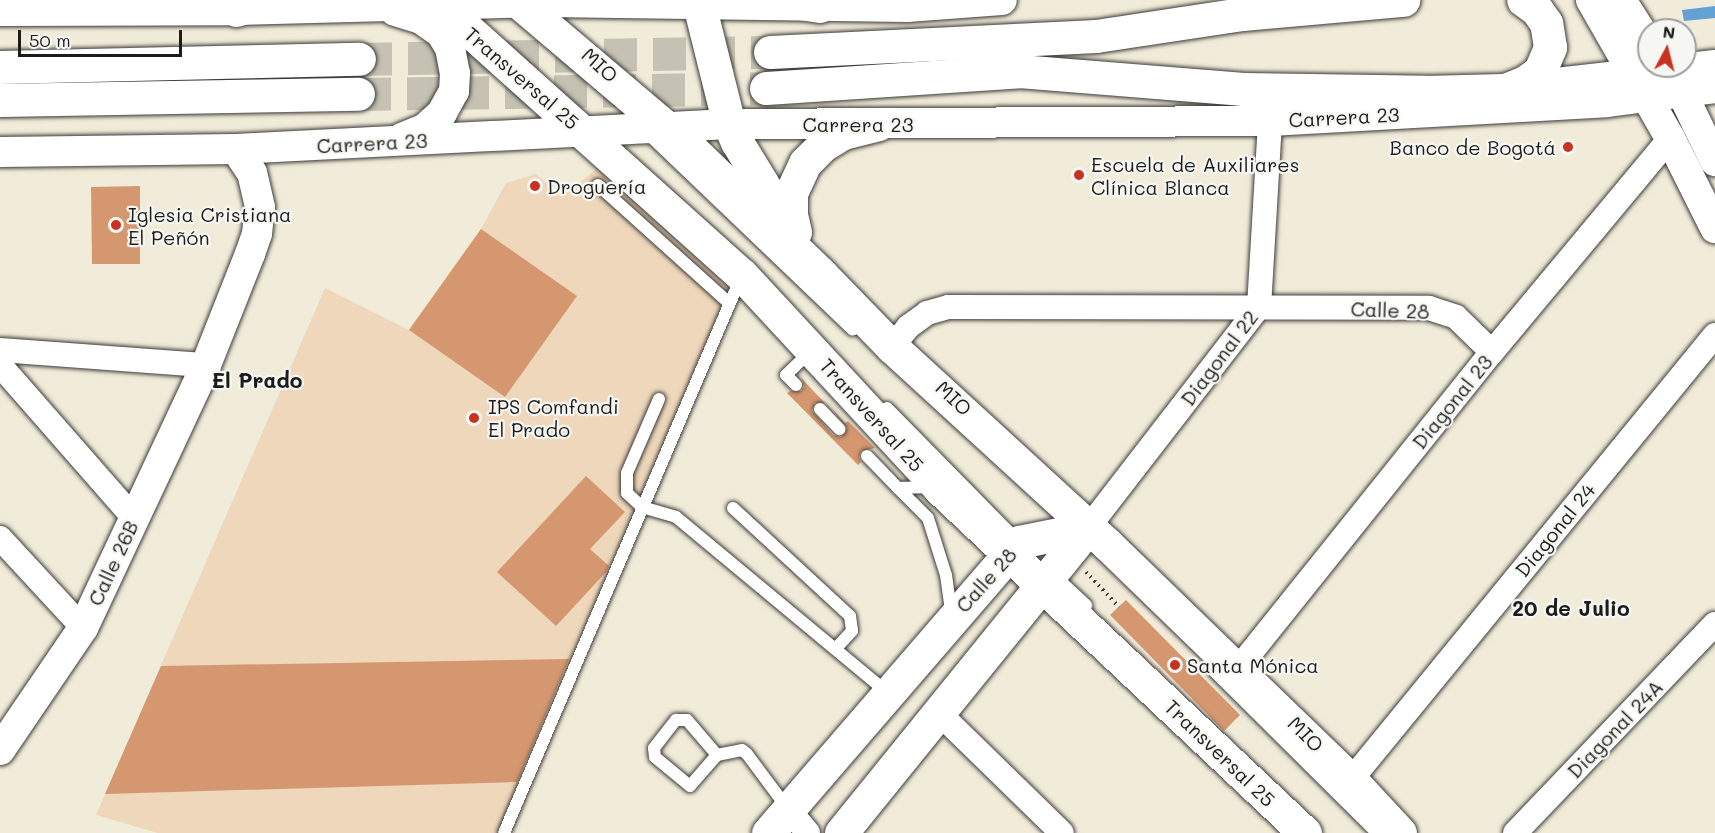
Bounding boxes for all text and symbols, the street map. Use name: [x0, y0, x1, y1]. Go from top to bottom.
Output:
scale bar: [21, 18, 184, 56]
north arrow: [1637, 18, 1697, 78]
text: N: [1662, 20, 1676, 43]
street label: Transversal 25: [460, 22, 584, 134]
text: 50 m: [29, 28, 71, 52]
street label: MIO: [577, 43, 623, 87]
street label: Carrera 23: [1288, 102, 1400, 132]
street label: Carrera 23: [803, 112, 913, 136]
street label: Carrera 23: [316, 128, 428, 158]
place label: Banco de Bogotá: [1390, 135, 1556, 159]
marker: Banco de Bogotá: [1561, 140, 1575, 154]
place label: Escuela de Auxiliares Clínica Blanca: [1091, 152, 1299, 199]
marker: Escuela de Auxiliares Clínica Blanca: [1072, 168, 1086, 182]
place label: Droguería: [547, 174, 646, 198]
marker: Droguería: [528, 179, 542, 193]
place label: Iglesia Cristiana El Peñón: [128, 202, 292, 249]
marker: Iglesia Cristiana El Peñón: [109, 218, 123, 232]
street label: Calle 28: [1350, 297, 1430, 323]
street label: Diagonal 22: [1175, 306, 1263, 410]
street label: Diagonal 23: [1407, 350, 1497, 454]
street label: Transversal 25: [815, 354, 929, 476]
district label: El Prado: [212, 367, 302, 393]
street label: MIO: [931, 375, 977, 421]
place label: IPS Comfandi El Prado: [488, 394, 619, 441]
marker: IPS Comfandi El Prado: [465, 409, 483, 427]
street label: Diagonal 24: [1510, 478, 1600, 582]
street label: Calle 26B: [83, 517, 143, 609]
street label: Calle 28: [951, 543, 1021, 617]
district label: 20 de Julio: [1512, 595, 1630, 621]
place label: Santa Mónica: [1187, 653, 1319, 677]
marker: Santa Mónica: [1168, 658, 1182, 672]
street label: Diagonal 24A: [1562, 675, 1668, 783]
street label: Transversal 25: [1160, 694, 1280, 812]
street label: MIO: [1283, 711, 1329, 757]

